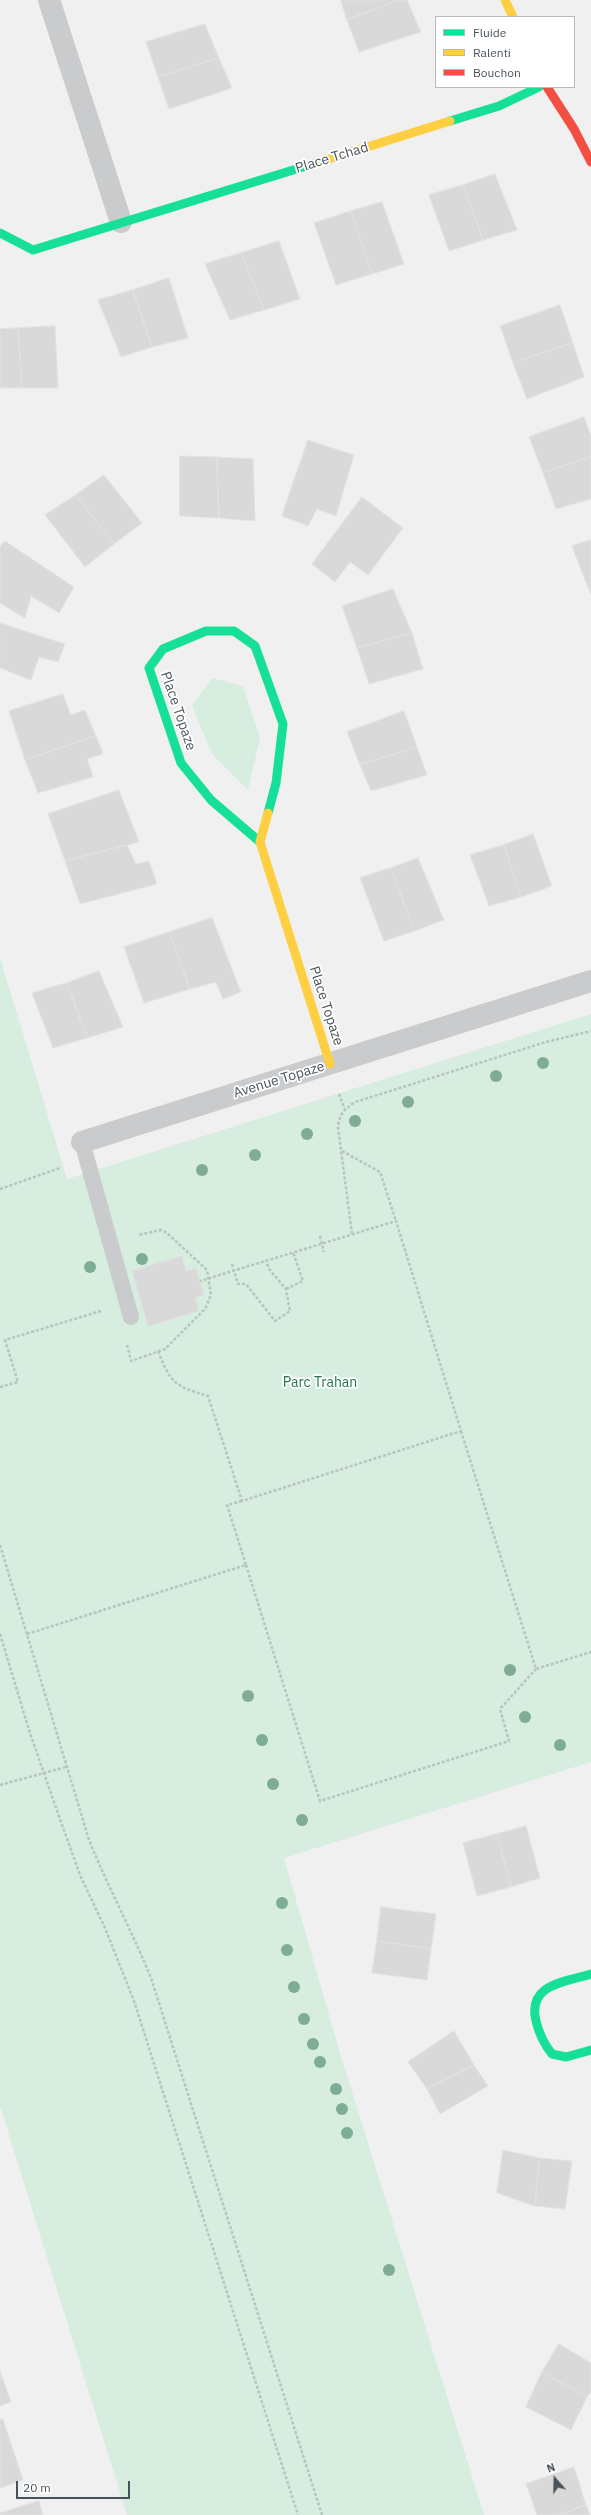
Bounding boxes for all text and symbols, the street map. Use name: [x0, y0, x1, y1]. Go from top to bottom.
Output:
legend: [435, 16, 575, 88]
text: Fluide: [473, 25, 506, 40]
text: Ralenti: [473, 45, 511, 60]
text: Bouchon: [473, 65, 521, 80]
street label: Place Tchad: [293, 139, 371, 177]
street label: Place Topaze: [157, 669, 199, 753]
street label: Place Topaze: [305, 964, 347, 1048]
street label: Avenue Topaze: [231, 1058, 327, 1102]
park label: Parc Trahan: [283, 1375, 357, 1391]
north arrow: [535, 2459, 575, 2499]
text: N: [545, 2460, 557, 2476]
scale bar: [18, 2473, 132, 2499]
text: 20 m: [23, 2480, 51, 2495]

